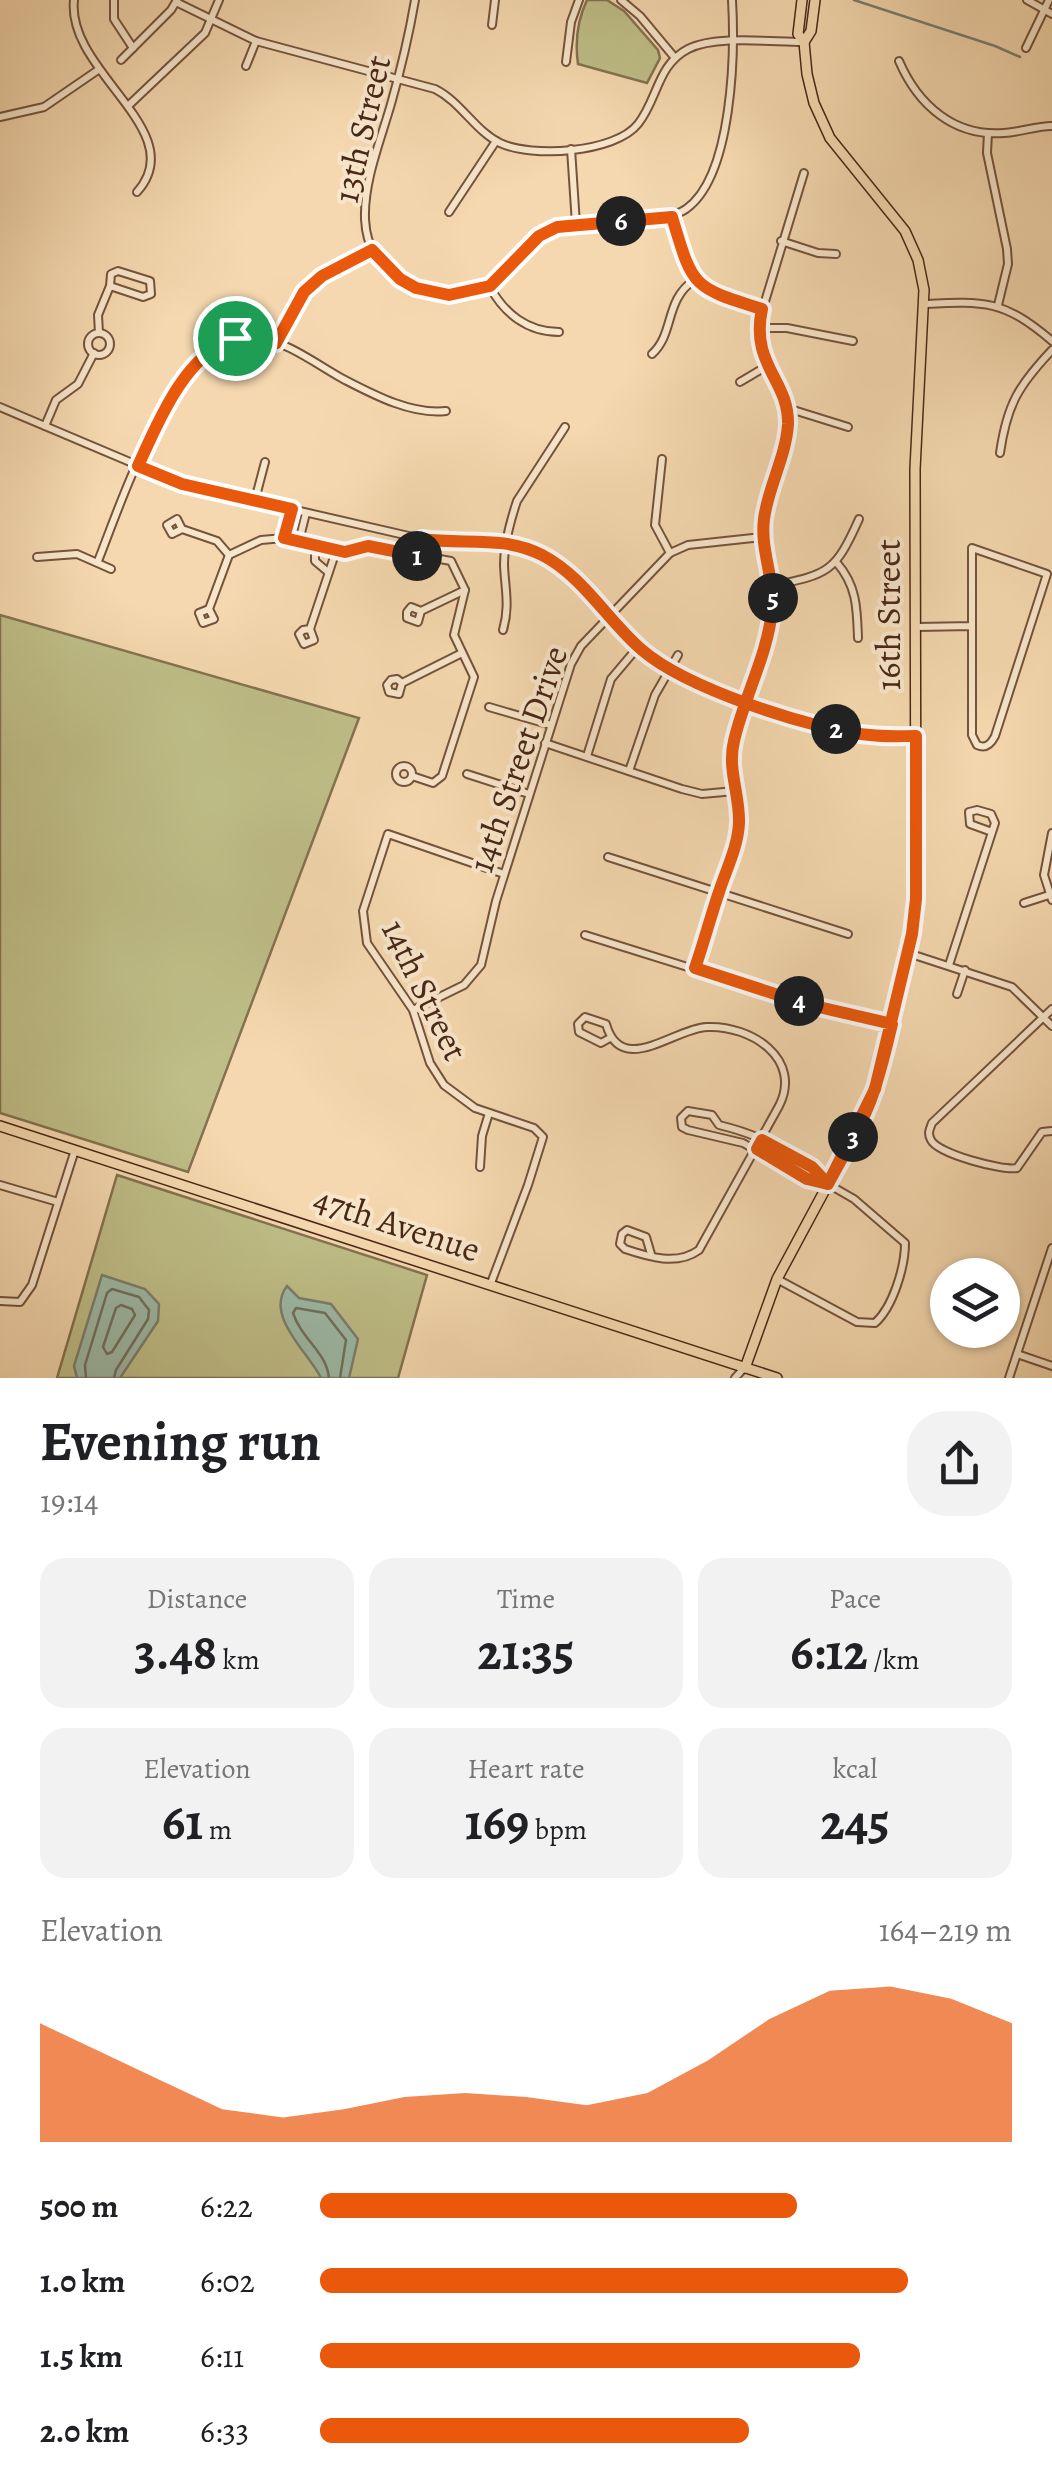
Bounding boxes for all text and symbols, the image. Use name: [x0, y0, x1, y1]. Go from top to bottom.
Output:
street label: 13th Street: [322, 51, 402, 207]
pin: 6: [596, 196, 646, 246]
text: 6: [614, 202, 628, 240]
pin: [193, 296, 278, 381]
icon: arrive: [208, 311, 263, 366]
pin: 1: [392, 531, 442, 581]
text: 1: [412, 537, 422, 575]
street label: 16th Street: [864, 539, 912, 691]
pin: 5: [748, 573, 798, 623]
text: 5: [767, 579, 779, 617]
street label: 14th Street Drive: [457, 639, 579, 879]
pin: 2: [811, 704, 861, 754]
text: 2: [829, 710, 843, 748]
street label: 14th Street: [370, 912, 480, 1068]
pin: 4: [774, 976, 824, 1026]
text: 4: [792, 982, 806, 1020]
pin: 3: [828, 1112, 878, 1162]
text: 3: [847, 1118, 859, 1156]
street label: 47th Avenue: [308, 1175, 486, 1273]
map controls: [930, 1258, 1020, 1348]
button: layers: [930, 1258, 1020, 1348]
text: Evening run: [40, 1404, 321, 1479]
button: share: [907, 1411, 1012, 1516]
text: 19:14: [40, 1479, 99, 1523]
text: Distance: [147, 1580, 247, 1618]
text: Time: [497, 1580, 555, 1618]
text: Pace: [829, 1580, 881, 1618]
text: 3.48: [134, 1618, 217, 1686]
text: 21:35: [478, 1618, 574, 1686]
text: 6:12: [790, 1618, 868, 1686]
text: km: [217, 1641, 260, 1679]
text: /km: [868, 1641, 920, 1679]
text: Elevation: [143, 1750, 251, 1788]
text: Heart rate: [468, 1750, 584, 1788]
text: kcal: [833, 1750, 877, 1788]
text: 61: [162, 1788, 203, 1856]
text: 169: [465, 1788, 529, 1856]
text: 245: [821, 1788, 890, 1856]
text: m: [203, 1811, 232, 1849]
text: bpm: [529, 1811, 587, 1849]
text: Elevation: [40, 1908, 163, 1952]
text: 164–219 m: [879, 1908, 1012, 1952]
text: 500 m: [40, 2184, 118, 2228]
text: 6:22: [200, 2184, 253, 2228]
text: 1.0 km: [40, 2259, 125, 2303]
text: 6:02: [200, 2259, 255, 2303]
text: 1.5 km: [40, 2334, 123, 2378]
text: 6:11: [200, 2334, 244, 2378]
text: 2.0 km: [40, 2409, 129, 2453]
text: 6:33: [200, 2409, 249, 2453]

